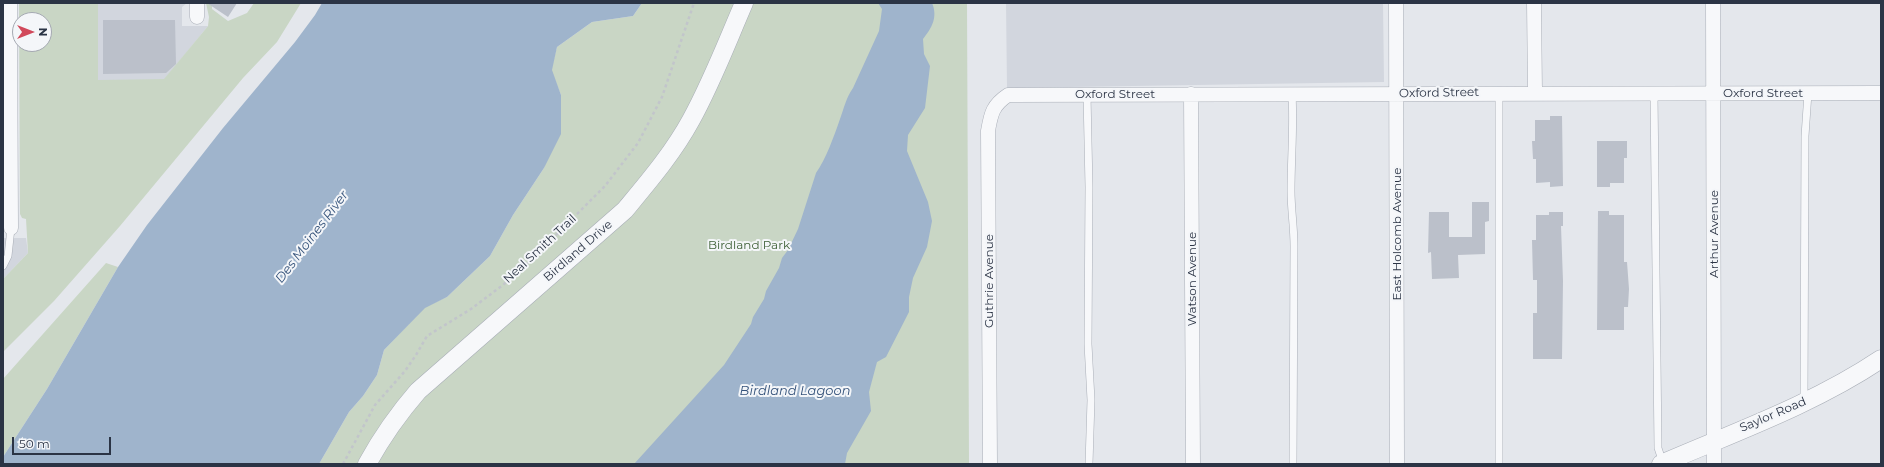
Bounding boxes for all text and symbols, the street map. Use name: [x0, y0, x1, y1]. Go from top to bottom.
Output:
north arrow: [12, 12, 52, 52]
text: N: [36, 28, 50, 36]
street label: Oxford Street: [1399, 85, 1479, 101]
street label: Oxford Street: [1723, 86, 1803, 100]
street label: Oxford Street: [1075, 87, 1155, 101]
street label: East Holcomb Avenue: [1390, 168, 1404, 300]
water label: Des Moines River: [272, 188, 352, 286]
street label: Arthur Avenue: [1707, 190, 1721, 278]
street label: Neal Smith Trail: [501, 212, 579, 286]
street label: Birdland Drive: [541, 217, 615, 285]
street label: Watson Avenue: [1185, 232, 1199, 326]
street label: Guthrie Avenue: [982, 234, 996, 328]
park label: Birdland Park: [708, 238, 790, 252]
water label: Birdland Lagoon: [740, 383, 850, 399]
street label: Saylor Road: [1738, 395, 1808, 435]
scale bar: [14, 429, 113, 455]
text: 50 m: [19, 436, 50, 451]

